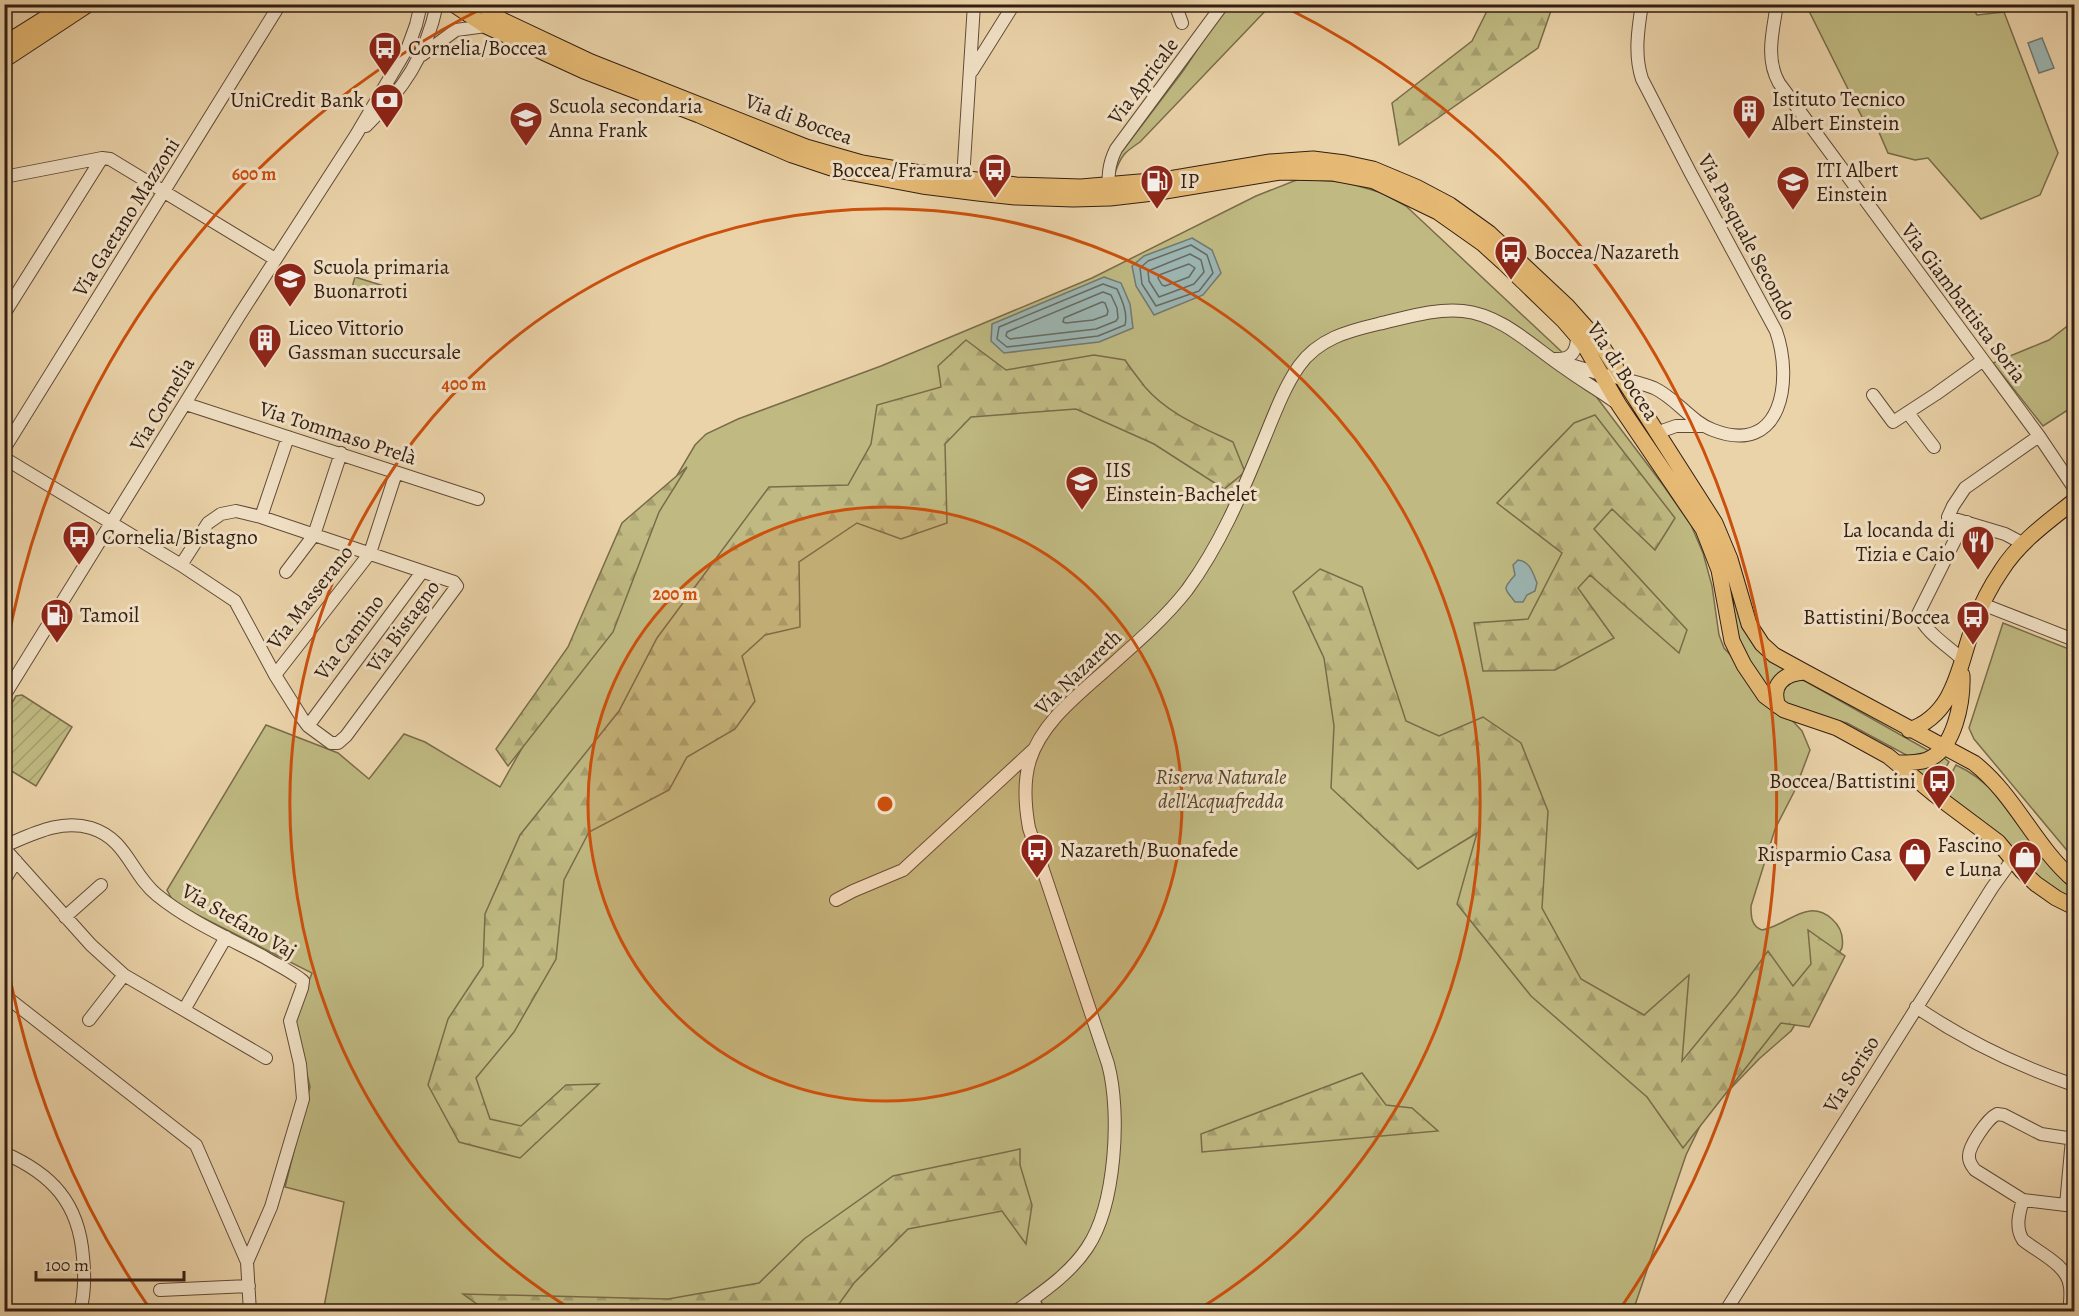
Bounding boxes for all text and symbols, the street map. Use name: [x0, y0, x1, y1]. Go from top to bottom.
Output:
bus stop icon: Cornelia/Boccea: [367, 30, 403, 77]
street label: Via Apricale: [1101, 32, 1185, 131]
place label: Cornelia/Boccea: [408, 34, 547, 62]
bank icon: UniCredit Bank: [369, 82, 405, 129]
place label: Istituto Tecnico Albert Einstein: [1771, 85, 1905, 137]
place label: UniCredit Bank: [230, 86, 365, 114]
street label: Via di Boccea: [740, 86, 857, 151]
place label: Scuola secondaria Anna Frank: [548, 92, 703, 144]
building icon: Istituto Tecnico Albert Einstein: [1731, 93, 1767, 140]
school or university icon: Scuola secondaria Anna Frank: [508, 100, 544, 147]
street label: Via Gaetano Mazzoni: [65, 132, 186, 303]
street label: Via Pasquale Secondo: [1691, 148, 1803, 325]
bus stop icon: Boccea/Framura: [977, 152, 1013, 199]
place label: Boccea/Framura: [832, 156, 972, 184]
place label: ITI Albert Einstein: [1816, 156, 1898, 208]
text: 600 m: [232, 162, 276, 186]
fuel station icon: IP: [1139, 163, 1175, 210]
school or university icon: ITI Albert Einstein: [1775, 164, 1811, 211]
place label: IP: [1180, 167, 1200, 195]
street label: Via Giambattista Soria: [1894, 217, 2033, 389]
bus stop icon: Boccea/Nazareth: [1493, 234, 1529, 281]
place label: Boccea/Nazareth: [1534, 238, 1679, 266]
place label: Scuola primaria Buonarroti: [313, 253, 450, 305]
school or university icon: Scuola primaria Buonarroti: [272, 261, 308, 308]
place label: Liceo Vittorio Gassman succursale: [288, 314, 461, 366]
street label: Via di Boccea: [1580, 315, 1665, 426]
building icon: Liceo Vittorio Gassman succursale: [247, 322, 283, 369]
street label: Via Cornelia: [122, 352, 201, 457]
text: 400 m: [442, 372, 486, 396]
street label: Via Tommaso Prelà: [255, 394, 420, 472]
place label: IIS Einstein-Bachelet: [1105, 456, 1257, 508]
school or university icon: IIS Einstein-Bachelet: [1064, 464, 1100, 511]
place label: La locanda di Tizia e Caio: [1842, 516, 1955, 568]
bus stop icon: Cornelia/Bistagno: [61, 519, 97, 566]
place label: Cornelia/Bistagno: [102, 523, 258, 551]
restaurant icon: La locanda di Tizia e Caio: [1960, 524, 1996, 571]
street label: Via Masserano: [260, 539, 360, 656]
street label: Via Bistagno: [359, 574, 446, 679]
text: 200 m: [652, 582, 698, 606]
street label: Via Camino: [307, 589, 390, 686]
fuel station icon: Tamoil: [39, 597, 75, 644]
bus stop icon: Battistini/Boccea: [1955, 599, 1991, 646]
place label: Tamoil: [80, 601, 139, 629]
place label: Battistini/Boccea: [1803, 603, 1950, 631]
street label: Via Nazareth: [1028, 623, 1128, 721]
park label: Riserva Naturale dell'Acquafredda: [1155, 763, 1287, 815]
bus stop icon: Boccea/Battistini: [1921, 763, 1957, 810]
place label: Boccea/Battistini: [1769, 767, 1916, 795]
centre of rings: [875, 794, 895, 814]
place label: Fascino e Luna: [1937, 831, 2002, 883]
bus stop icon: Nazareth/Buonafede: [1019, 832, 1055, 879]
place label: Nazareth/Buonafede: [1060, 836, 1239, 864]
shop icon: Risparmio Casa: [1897, 836, 1933, 883]
shop icon: Fascino e Luna: [2007, 839, 2043, 886]
place label: Risparmio Casa: [1757, 840, 1892, 868]
street label: Via Stefano Vaj: [176, 876, 301, 965]
street label: Via Soriso: [1816, 1030, 1886, 1119]
scale bar: [36, 1244, 184, 1282]
text: 100 m: [45, 1253, 89, 1277]

